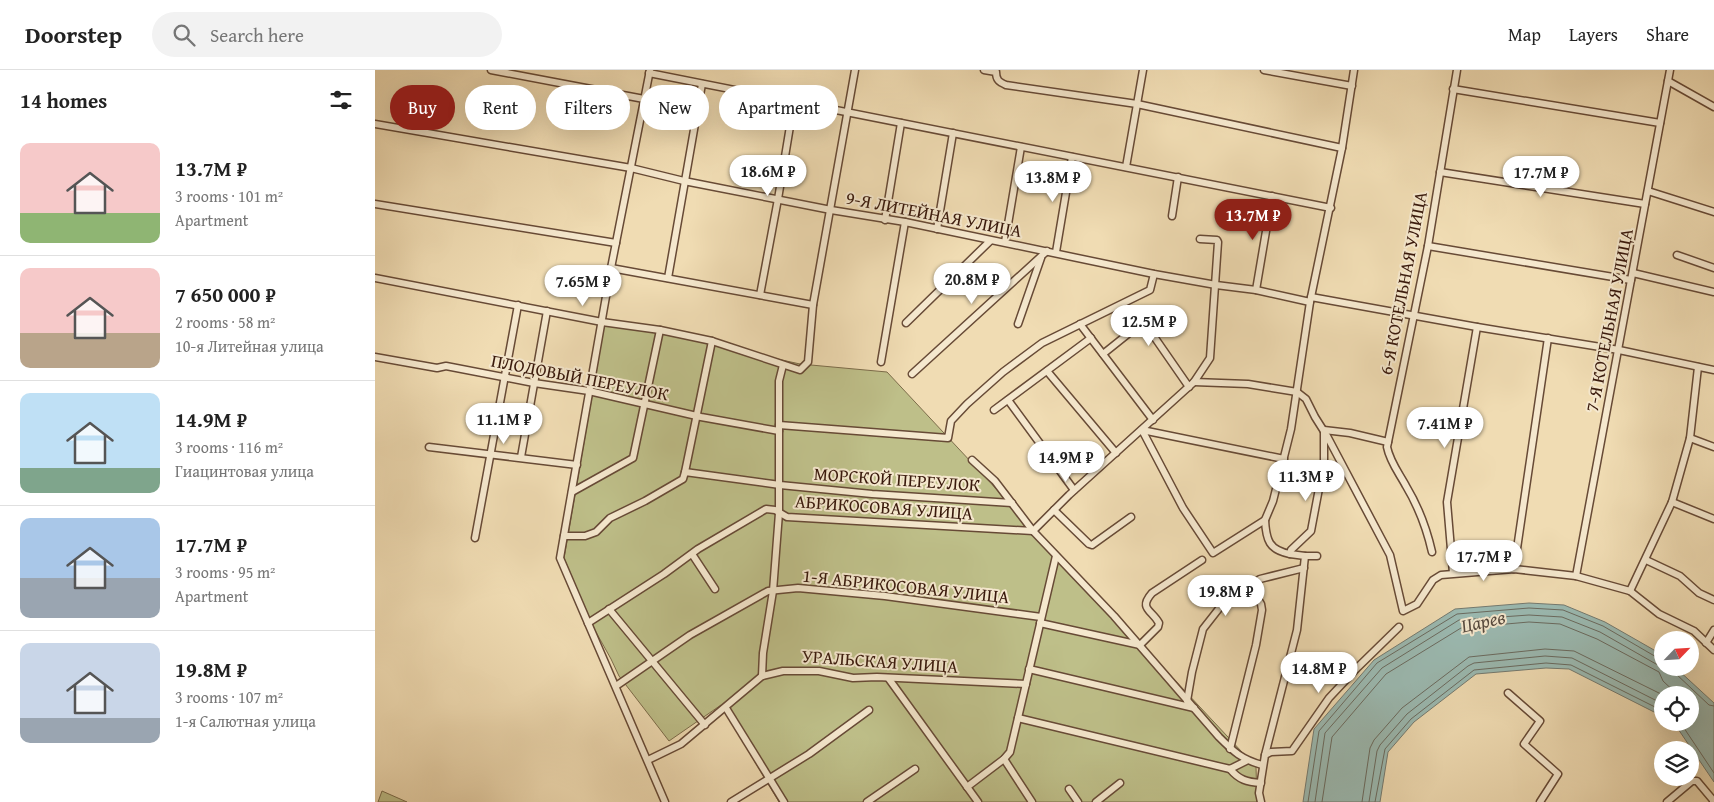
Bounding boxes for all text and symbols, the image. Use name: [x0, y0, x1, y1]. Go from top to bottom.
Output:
search box: [152, 12, 502, 57]
text: Doorstep: [25, 17, 122, 52]
icon: search: [170, 21, 198, 49]
text: Search here: [210, 21, 304, 49]
text: Map: [1508, 21, 1541, 48]
text: Layers: [1569, 21, 1618, 48]
text: Share: [1646, 21, 1689, 48]
text: 14 homes: [20, 85, 107, 116]
chip: Buy: [390, 85, 455, 130]
chip: Rent: [465, 85, 536, 130]
chip: Filters: [546, 85, 630, 130]
chip: New: [640, 85, 709, 130]
chip: Apartment: [719, 85, 838, 130]
icon: filters: [327, 86, 355, 114]
text: 13.7M ₽: [175, 153, 247, 184]
pin: 18.6M ₽: [722, 154, 814, 197]
pin: 17.7M ₽: [1495, 156, 1587, 198]
text: 18.6M ₽: [741, 159, 795, 183]
pin: 13.8M ₽: [1007, 160, 1099, 203]
text: 17.7M ₽: [1514, 160, 1568, 184]
icon: home: [60, 163, 120, 223]
text: 13.8M ₽: [1026, 165, 1080, 189]
text: 3 rooms · 101 m²: [175, 184, 283, 208]
street label: 9-Я ЛИТЕЙНАЯ УЛИЦА: [844, 184, 1024, 244]
street label: 6-Я КОТЕЛЬНАЯ УЛИЦА: [1372, 189, 1434, 377]
pin: 13.7M ₽: [1207, 198, 1299, 241]
text: 13.7M ₽: [1226, 203, 1280, 227]
text: Apartment: [175, 208, 248, 232]
street label: 7-Я КОТЕЛЬНАЯ УЛИЦА: [1578, 226, 1640, 414]
pin: 20.8M ₽: [926, 262, 1018, 305]
pin: 7.65M ₽: [537, 264, 629, 307]
text: 20.8M ₽: [945, 267, 999, 291]
text: 7.65M ₽: [556, 269, 610, 293]
text: 7 650 000 ₽: [175, 279, 276, 310]
icon: home: [60, 288, 120, 348]
pin: 12.5M ₽: [1103, 304, 1195, 347]
text: 12.5M ₽: [1122, 309, 1176, 333]
text: 2 rooms · 58 m²: [175, 310, 275, 334]
text: 10-я Литейная улица: [175, 334, 324, 358]
street label: ПЛОДОВЫЙ ПЕРЕУЛОК: [489, 347, 671, 407]
pin: 11.1M ₽: [458, 402, 550, 445]
text: 14.9M ₽: [175, 404, 247, 435]
pin: 7.41M ₽: [1399, 406, 1491, 449]
text: 11.1M ₽: [477, 407, 531, 431]
text: 7.41M ₽: [1418, 411, 1472, 435]
icon: home: [60, 413, 120, 473]
text: 3 rooms · 116 m²: [175, 435, 283, 459]
pin: 14.9M ₽: [1020, 440, 1112, 483]
text: 14.9M ₽: [1039, 445, 1093, 469]
text: Гиацинтовая улица: [175, 459, 314, 483]
street label: МОРСКОЙ ПЕРЕУЛОК: [813, 460, 981, 498]
pin: 11.3M ₽: [1260, 460, 1352, 502]
text: 11.3M ₽: [1279, 464, 1333, 488]
street label: АБРИКОСОВАЯ УЛИЦА: [794, 487, 974, 527]
text: 17.7M ₽: [175, 529, 247, 560]
icon: home: [60, 538, 120, 598]
pin: 17.7M ₽: [1438, 540, 1530, 582]
text: 17.7M ₽: [1457, 544, 1511, 568]
text: 3 rooms · 95 m²: [175, 560, 275, 584]
street label: 1-Я АБРИКОСОВАЯ УЛИЦА: [801, 562, 1011, 610]
pin: 19.8M ₽: [1180, 574, 1272, 617]
text: 19.8M ₽: [1199, 579, 1253, 603]
text: Apartment: [175, 584, 248, 608]
water label: Царев: [1458, 602, 1508, 640]
north arrow: [1654, 631, 1699, 676]
map controls: [1654, 631, 1699, 786]
street label: УРАЛЬСКАЯ УЛИЦА: [801, 642, 959, 680]
pin: 14.8M ₽: [1273, 652, 1365, 694]
text: 19.8M ₽: [175, 654, 247, 685]
text: 14.8M ₽: [1292, 656, 1346, 680]
icon: home: [60, 663, 120, 723]
text: 3 rooms · 107 m²: [175, 685, 283, 709]
button: locate: [1654, 686, 1699, 731]
text: 1-я Салютная улица: [175, 709, 316, 733]
button: layers: [1654, 741, 1699, 786]

